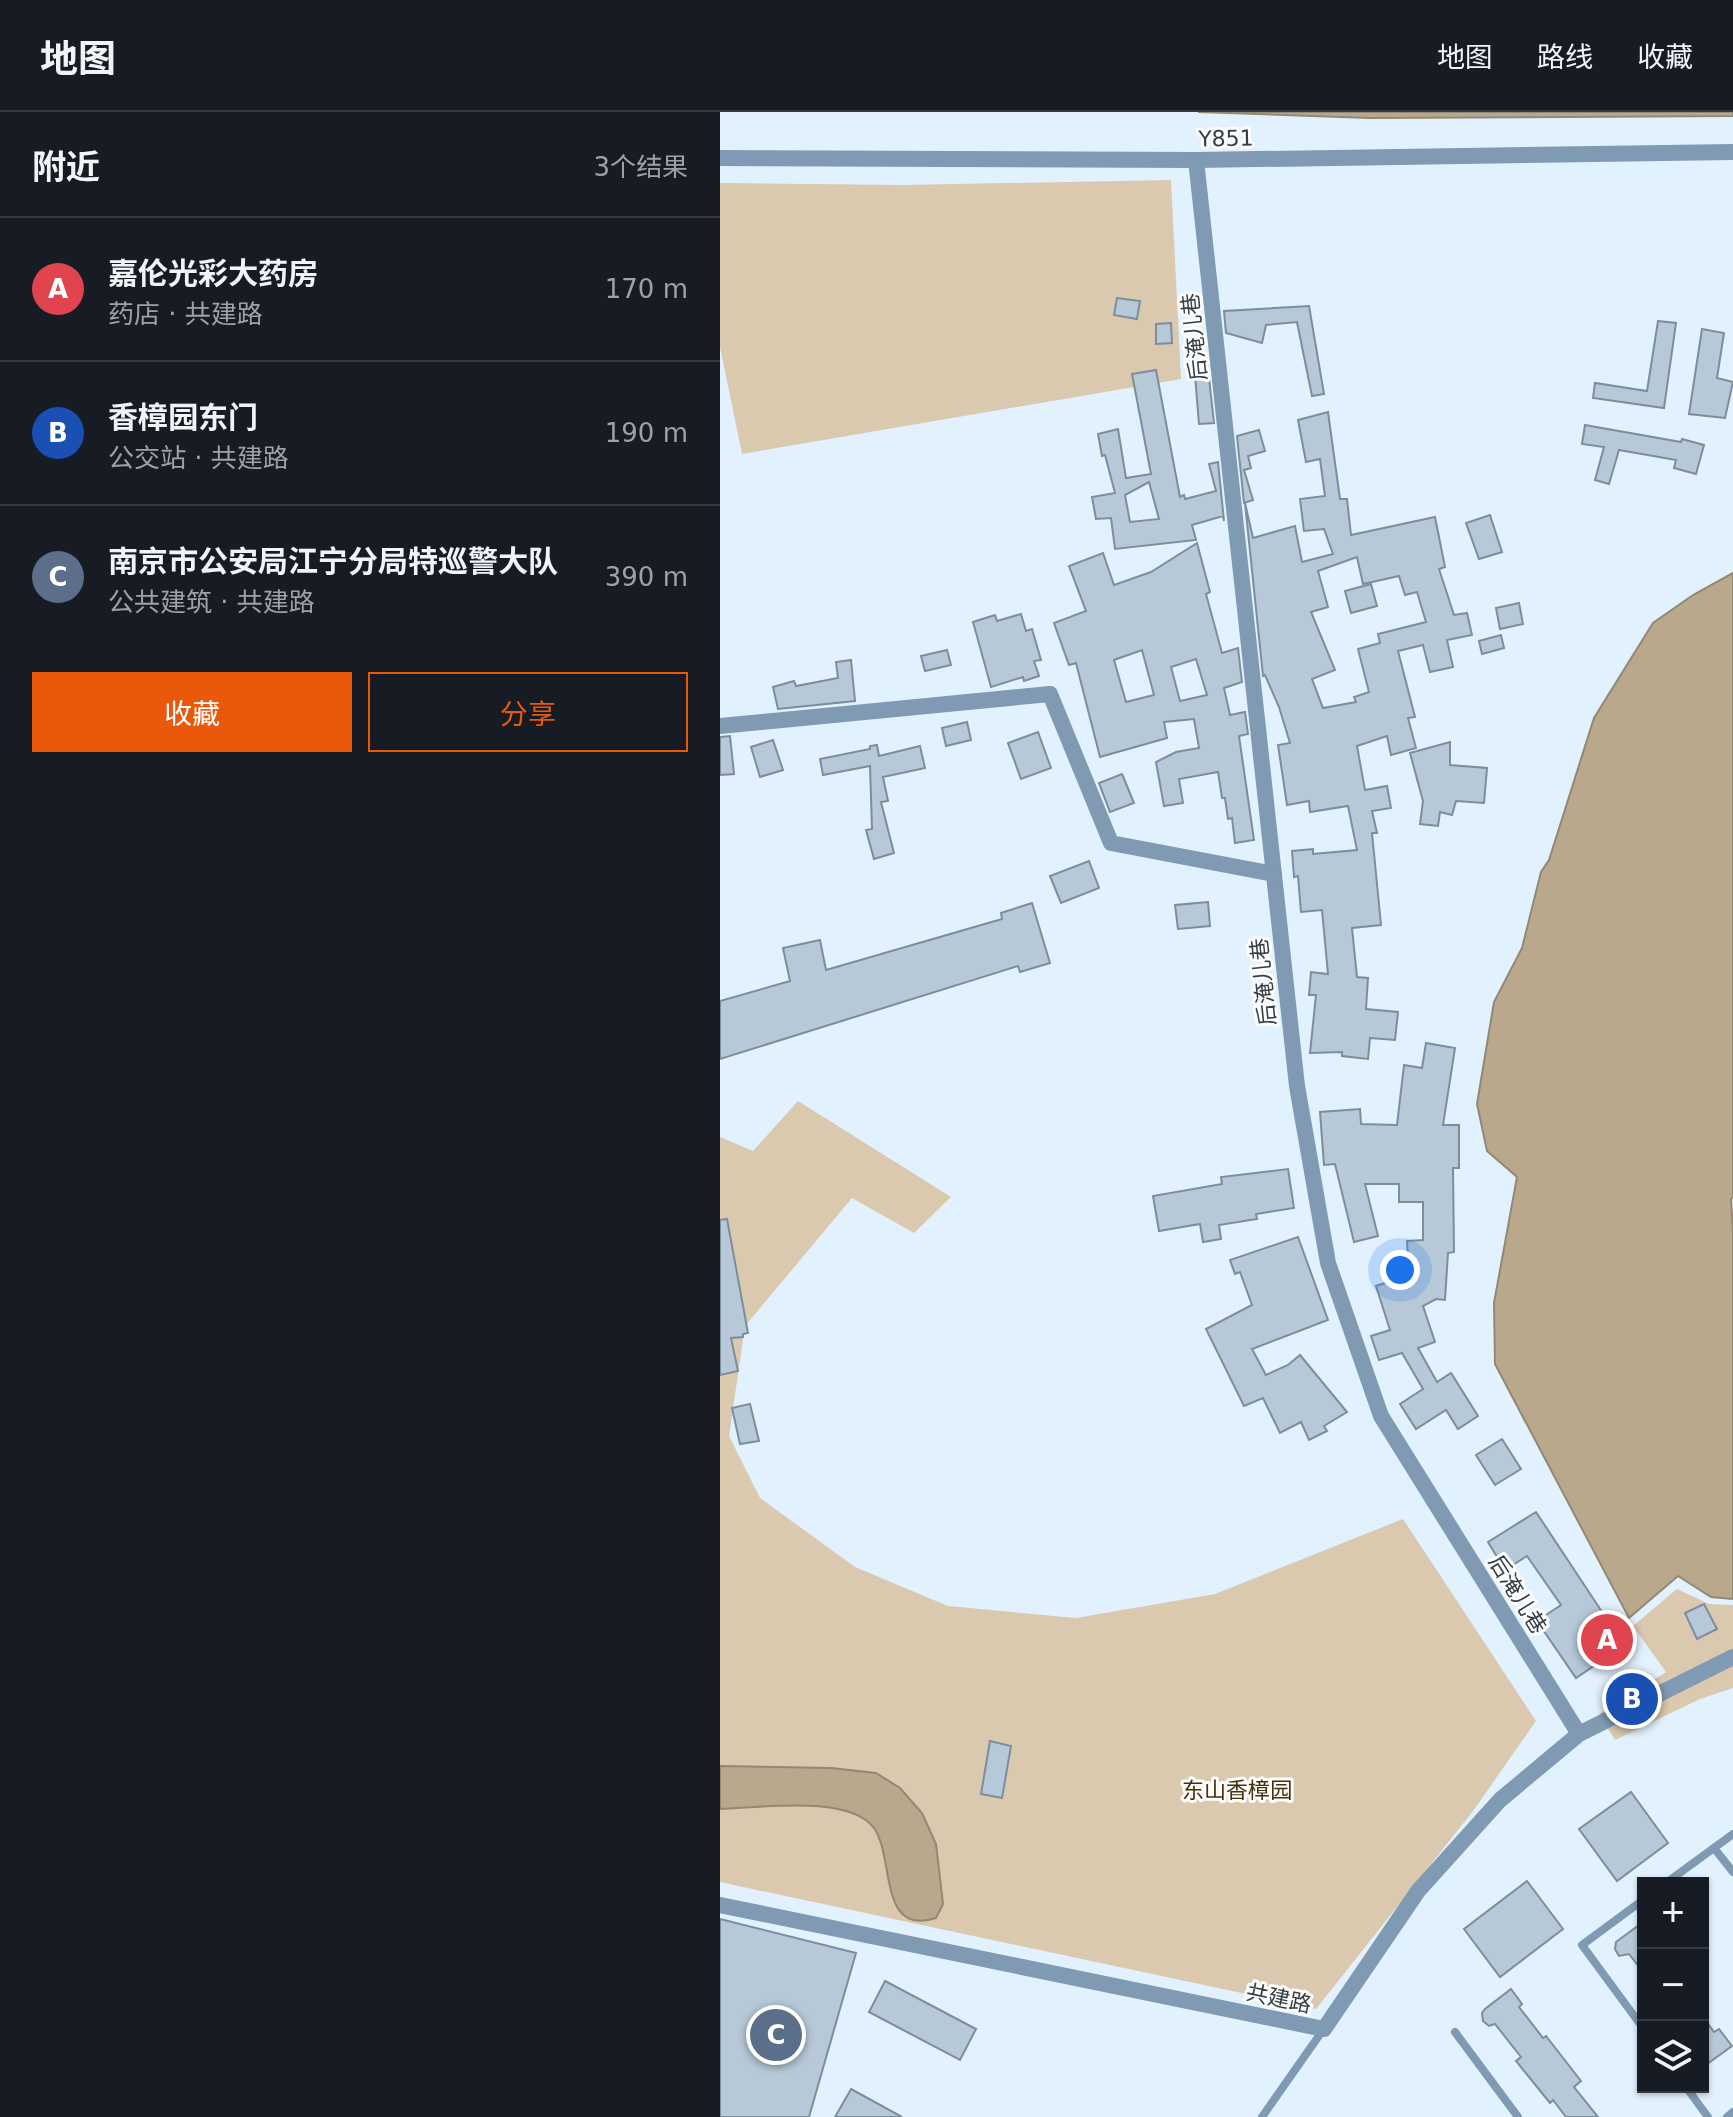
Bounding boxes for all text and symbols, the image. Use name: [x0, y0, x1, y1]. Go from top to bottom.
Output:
text: 地图: [40, 37, 116, 81]
text: 地图: [1437, 41, 1493, 74]
text: 路线: [1537, 41, 1593, 74]
text: 收藏: [1637, 41, 1693, 74]
street label: Y851: [1197, 126, 1254, 151]
text: 附近: [32, 147, 100, 187]
text: 3个结果: [593, 152, 688, 182]
text: 嘉伦光彩大药房: [108, 256, 318, 291]
text: A: [48, 274, 68, 304]
text: 170 m: [605, 274, 688, 304]
street label: 后淹儿巷: [1177, 292, 1212, 382]
text: 药店 · 共建路: [108, 299, 263, 329]
text: 香樟园东门: [108, 400, 258, 435]
text: B: [48, 418, 68, 448]
text: 190 m: [605, 418, 688, 448]
text: 公交站 · 共建路: [108, 443, 289, 473]
text: 南京市公安局江宁分局特巡警大队: [108, 544, 558, 579]
text: C: [48, 562, 68, 592]
text: 390 m: [605, 562, 688, 592]
text: 公共建筑 · 共建路: [108, 587, 315, 617]
button: 收藏: [32, 672, 352, 752]
button: 分享: [368, 672, 688, 752]
street label: 后淹儿巷: [1246, 937, 1281, 1027]
your location: [1380, 1250, 1420, 1290]
street label: 后淹儿巷: [1484, 1550, 1551, 1638]
pin: A: [1581, 1610, 1633, 1670]
pin: B: [1606, 1669, 1658, 1729]
park label: 东山香樟园: [1182, 1778, 1292, 1803]
map controls: [1637, 1877, 1709, 2093]
button: +: [1637, 1877, 1709, 1949]
button: −: [1637, 1949, 1709, 2021]
street label: 共建路: [1244, 1979, 1314, 2018]
pin: C: [750, 2005, 802, 2065]
button: layers: [1637, 2021, 1709, 2093]

